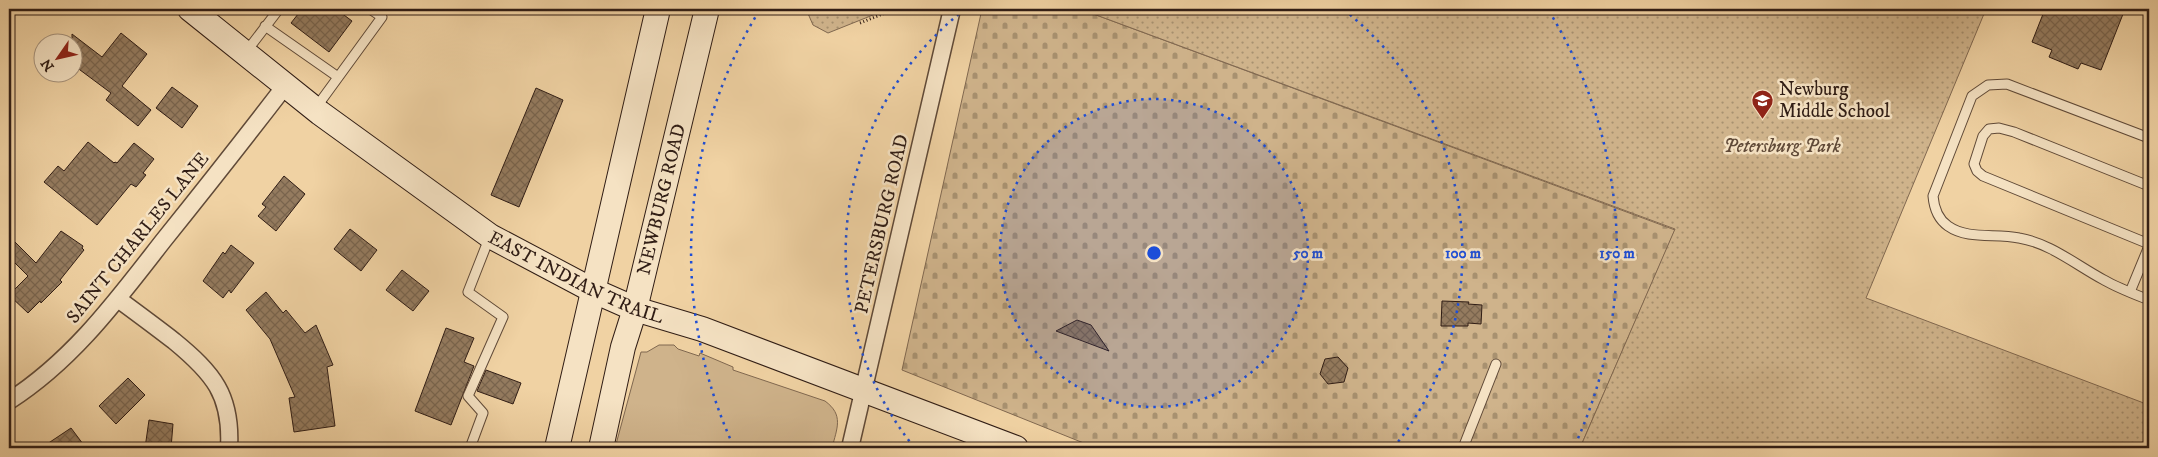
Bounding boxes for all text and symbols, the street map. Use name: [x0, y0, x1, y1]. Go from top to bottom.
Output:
north arrow: [32, 32, 82, 82]
text: N: [37, 54, 59, 75]
place label: Newburg Middle School: [1779, 78, 1890, 123]
school or university icon: Newburg Middle School: [1751, 88, 1775, 119]
street label: NEWBURG ROAD: [632, 121, 691, 277]
street label: PETERSBURG ROAD: [850, 132, 914, 316]
park label: Petersburg Park: [1723, 135, 1841, 158]
street label: SAINT CHARLES LANE: [62, 148, 214, 328]
street label: EAST INDIAN TRAIL: [484, 226, 667, 328]
centre of rings: [1145, 244, 1163, 262]
text: 50 m: [1292, 244, 1324, 263]
text: 100 m: [1445, 244, 1482, 263]
text: 150 m: [1599, 244, 1635, 263]

